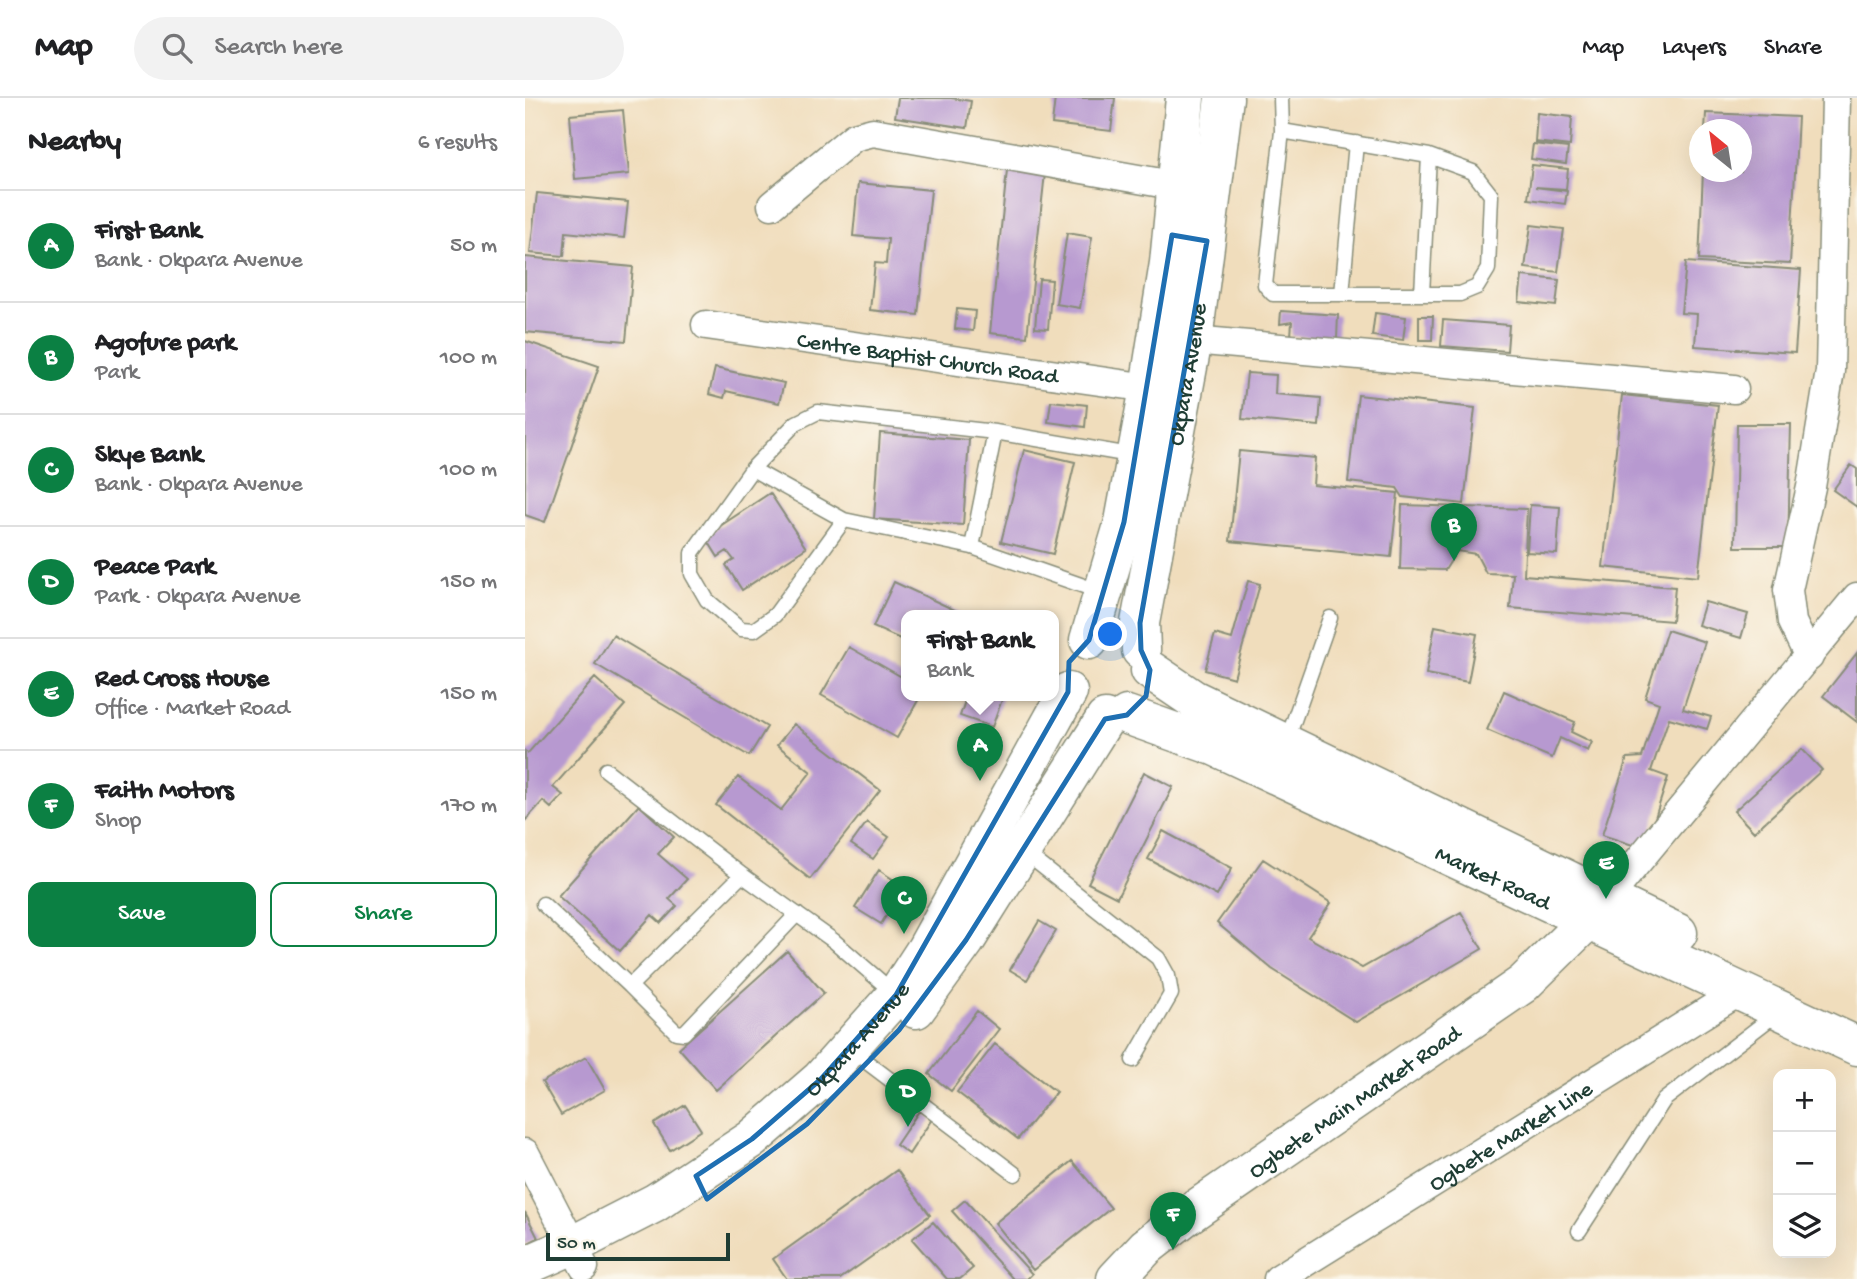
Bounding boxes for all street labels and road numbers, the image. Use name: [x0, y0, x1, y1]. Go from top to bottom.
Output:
street label: Okpara Avenue: [1164, 301, 1215, 448]
street label: Centre Baptist Church Road: [795, 328, 1061, 392]
street label: Market Road: [1430, 841, 1556, 919]
street label: Okpara Avenue: [801, 978, 918, 1104]
street label: Ogbete Main Market Road: [1244, 1020, 1468, 1186]
street label: Ogbete Market Line: [1425, 1076, 1599, 1199]

